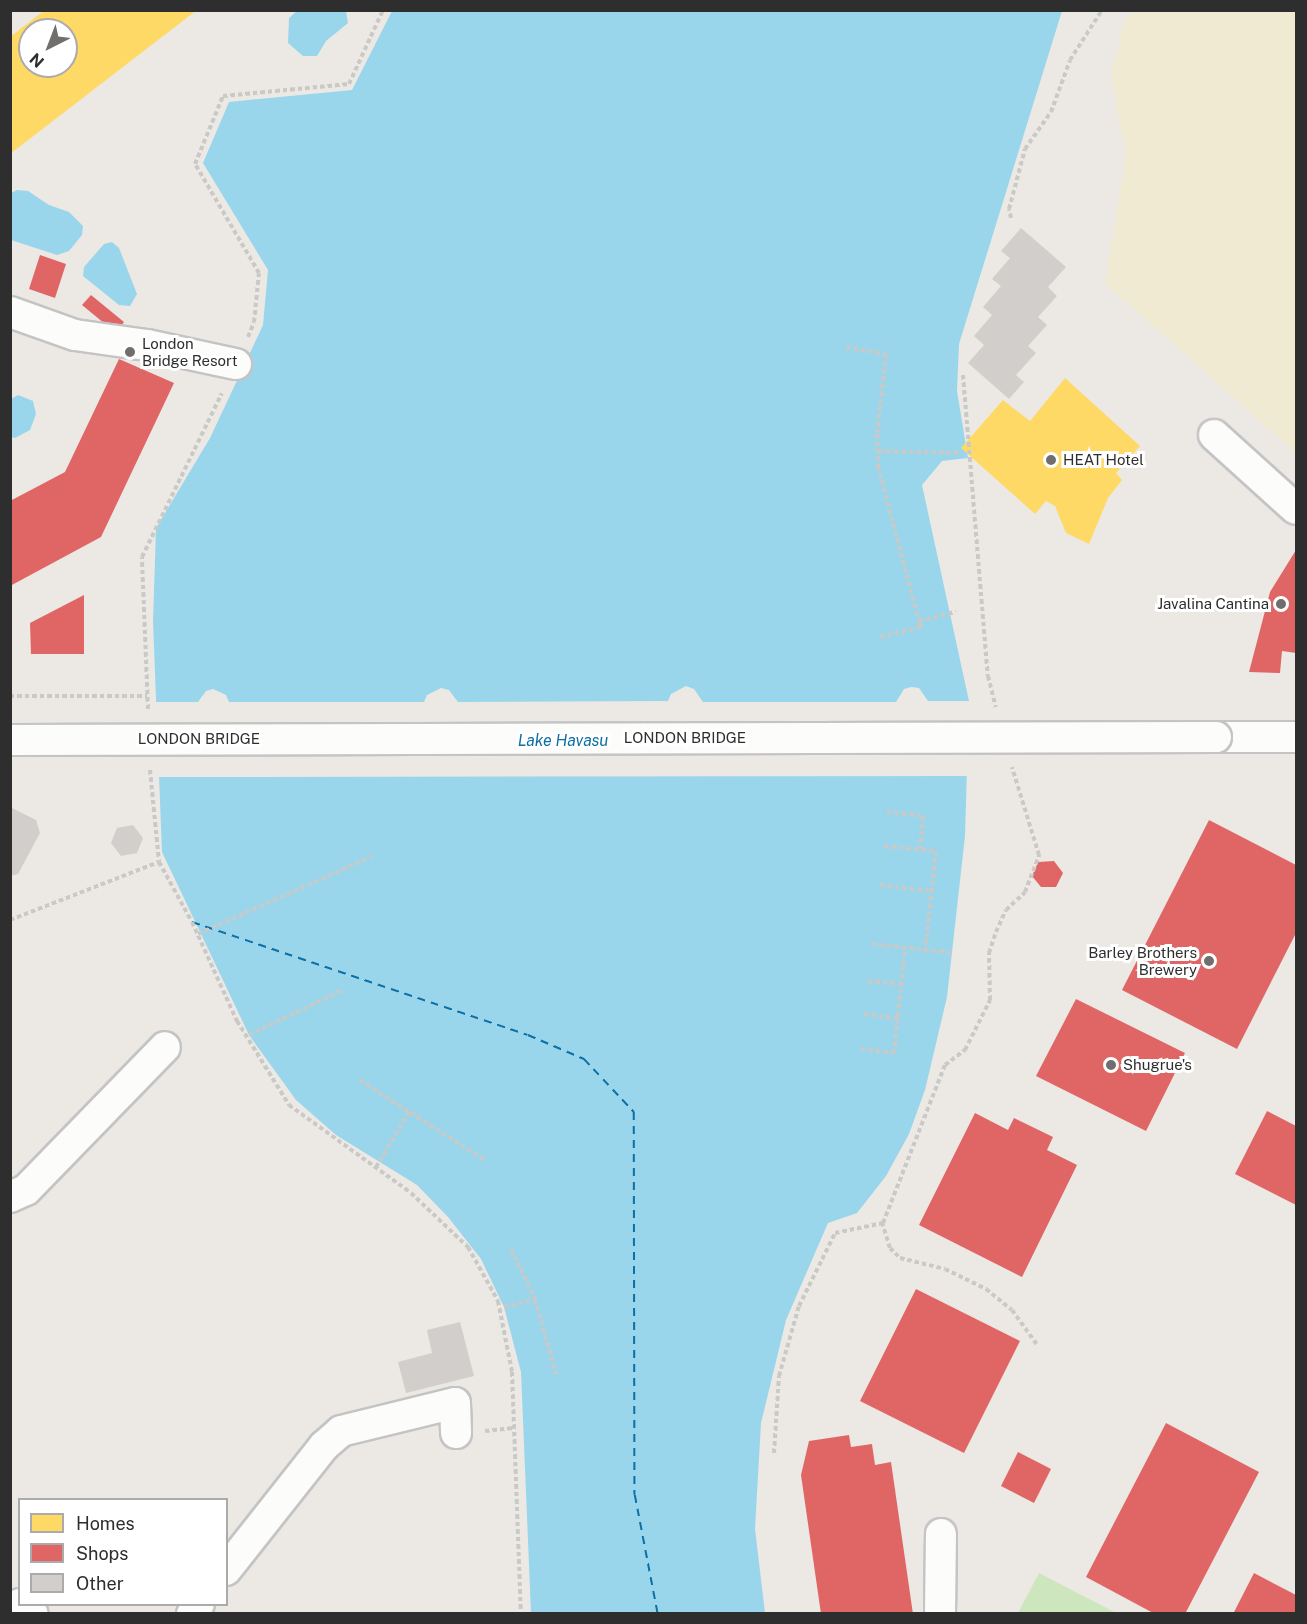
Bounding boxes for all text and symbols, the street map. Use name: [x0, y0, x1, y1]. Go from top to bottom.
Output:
north arrow: [18, 18, 78, 78]
text: N: [26, 49, 48, 72]
place label: London Bridge Resort: [142, 334, 238, 369]
marker: London Bridge Resort: [123, 345, 137, 359]
place label: HEAT Hotel: [1063, 451, 1144, 469]
marker: HEAT Hotel: [1044, 453, 1058, 467]
place label: Javalina Cantina: [1157, 595, 1269, 613]
marker: Javalina Cantina: [1274, 597, 1288, 611]
street label: LONDON BRIDGE: [624, 729, 746, 747]
street label: LONDON BRIDGE: [138, 730, 260, 748]
water label: Lake Havasu: [518, 731, 608, 751]
place label: Barley Brothers Brewery: [1088, 943, 1197, 978]
marker: Barley Brothers Brewery: [1202, 954, 1216, 968]
place label: Shugrue's: [1123, 1056, 1192, 1074]
marker: Shugrue's: [1104, 1058, 1118, 1072]
legend: [18, 1498, 228, 1606]
text: Homes: [76, 1513, 135, 1534]
text: Shops: [76, 1543, 128, 1564]
text: Other: [76, 1573, 124, 1594]

